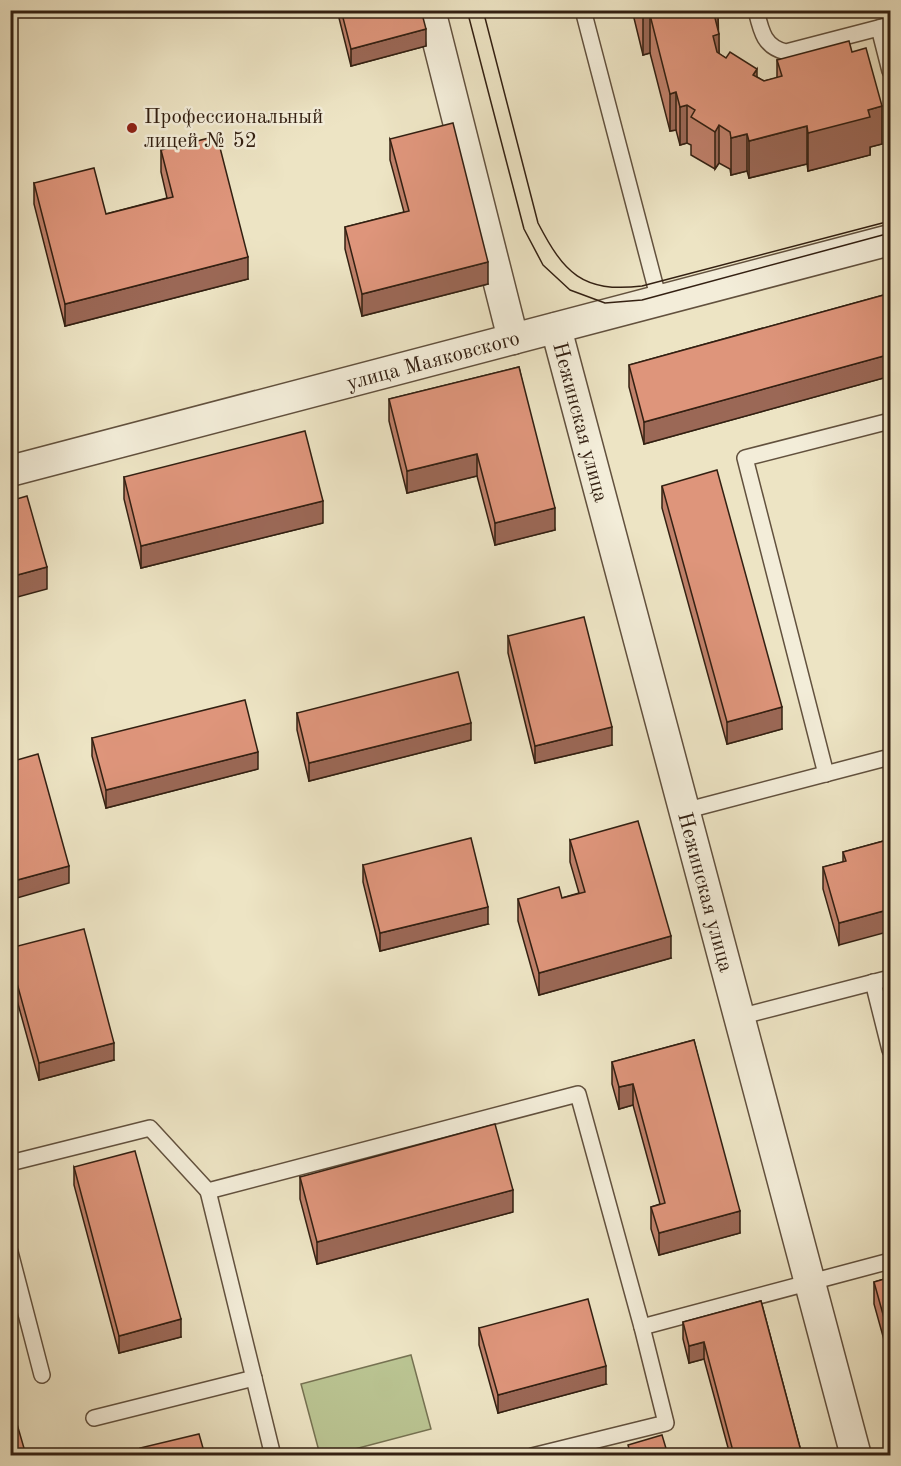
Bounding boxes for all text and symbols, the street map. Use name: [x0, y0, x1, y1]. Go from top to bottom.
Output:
place label: Профессиональный лицей № 52: [144, 107, 323, 152]
marker: Профессиональный лицей № 52: [125, 121, 139, 135]
street label: улица Маяковского: [345, 328, 522, 395]
street label: Нежинская улица: [548, 340, 611, 505]
street label: Нежинская улица: [673, 810, 736, 975]

